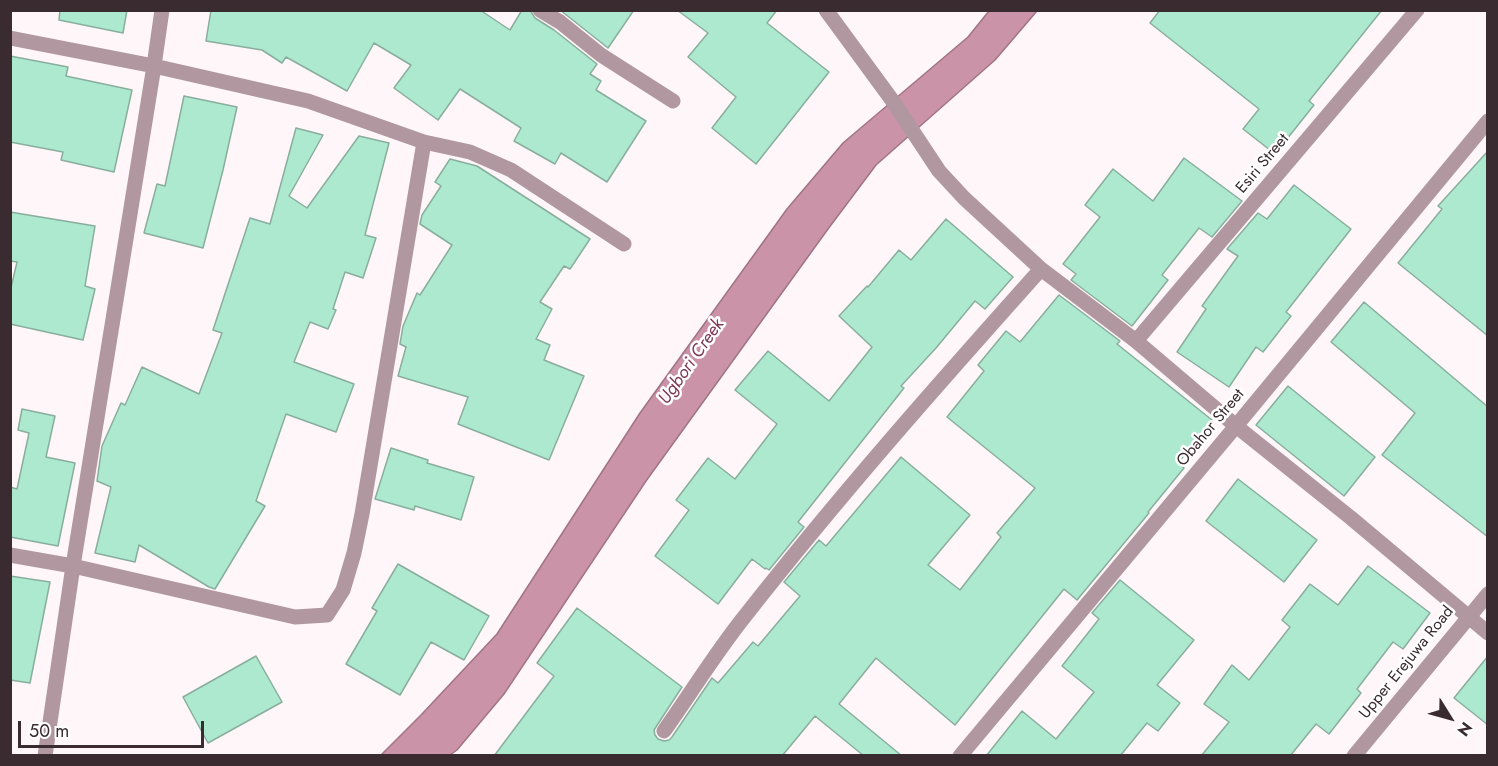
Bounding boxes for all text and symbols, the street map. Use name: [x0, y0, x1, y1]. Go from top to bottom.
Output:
street label: Esiri Street: [1232, 130, 1294, 198]
water label: Ugbori Creek: [655, 315, 729, 409]
street label: Obahor Street: [1173, 385, 1249, 471]
street label: Upper Erejuwa Road: [1356, 603, 1458, 723]
north arrow: [1420, 688, 1480, 748]
scale bar: [21, 709, 207, 747]
text: N: [1452, 717, 1478, 741]
text: 50 m: [29, 718, 69, 744]

